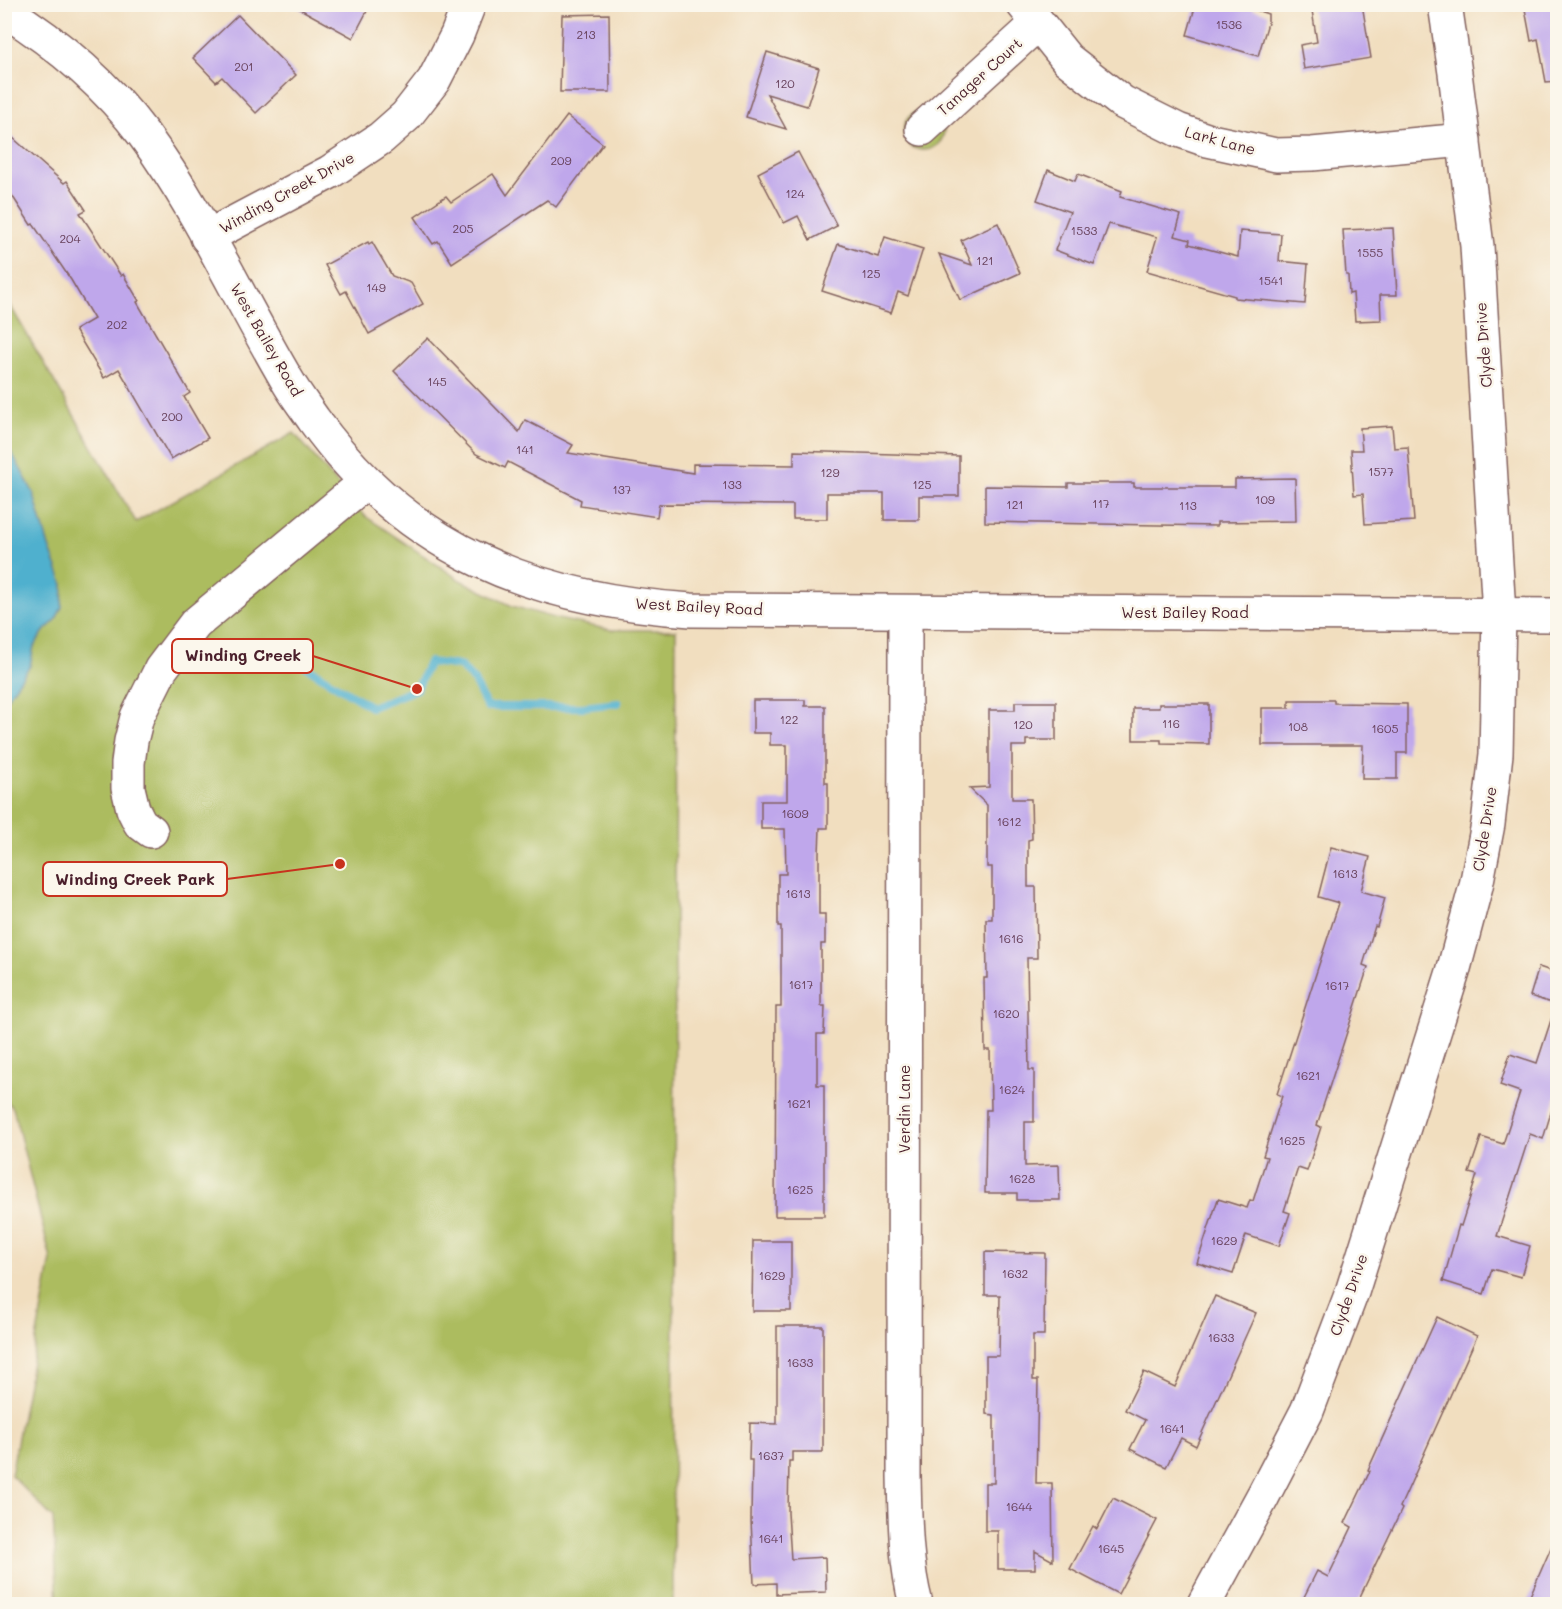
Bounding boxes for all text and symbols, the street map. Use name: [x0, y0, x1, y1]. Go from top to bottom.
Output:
house number: 1536: [1216, 16, 1242, 32]
house number: 213: [576, 26, 596, 42]
street label: Tanager Court: [933, 33, 1026, 120]
house number: 201: [234, 58, 254, 74]
house number: 120: [775, 75, 795, 91]
street label: Lark Lane: [1183, 121, 1258, 159]
street label: Winding Creek Drive: [216, 147, 357, 238]
house number: 209: [550, 152, 572, 168]
house number: 124: [785, 185, 805, 201]
house number: 205: [452, 220, 474, 236]
house number: 1533: [1071, 222, 1097, 238]
house number: 204: [59, 230, 81, 246]
house number: 1555: [1357, 244, 1383, 260]
house number: 121: [976, 252, 994, 268]
house number: 125: [861, 265, 881, 281]
house number: 1541: [1259, 272, 1283, 288]
street label: West Bailey Road: [226, 279, 307, 400]
house number: 149: [366, 279, 386, 295]
street label: Clyde Drive: [1470, 302, 1496, 388]
house number: 202: [107, 316, 127, 332]
house number: 145: [427, 373, 447, 389]
house number: 200: [161, 408, 183, 424]
house number: 141: [516, 441, 534, 457]
house number: 1577: [1368, 463, 1394, 479]
house number: 129: [820, 464, 840, 480]
house number: 133: [722, 476, 742, 492]
house number: 125: [912, 476, 932, 492]
house number: 137: [612, 481, 632, 497]
house number: 109: [1255, 491, 1275, 507]
house number: 117: [1092, 495, 1110, 511]
house number: 121: [1006, 496, 1024, 512]
house number: 113: [1179, 497, 1197, 513]
street label: West Bailey Road: [635, 593, 763, 619]
street label: West Bailey Road: [1121, 602, 1249, 622]
callout: Winding Creek: [172, 639, 313, 673]
text: Winding Creek: [185, 644, 301, 665]
house number: 122: [780, 711, 798, 727]
house number: 116: [1162, 715, 1180, 731]
house number: 120: [1013, 716, 1033, 732]
house number: 108: [1288, 718, 1308, 734]
house number: 1605: [1371, 720, 1399, 736]
street label: Clyde Drive: [1467, 785, 1501, 873]
house number: 1609: [781, 805, 809, 821]
house number: 1612: [997, 813, 1021, 829]
callout: Winding Creek Park: [43, 862, 227, 896]
house number: 1613: [1332, 865, 1358, 881]
text: Winding Creek Park: [55, 868, 215, 889]
house number: 1613: [785, 885, 811, 901]
house number: 1616: [998, 930, 1024, 946]
house number: 1617: [789, 976, 814, 992]
house number: 1617: [1325, 977, 1350, 993]
house number: 1620: [993, 1005, 1020, 1021]
street label: Verdin Lane: [894, 1065, 914, 1153]
house number: 1621: [1296, 1067, 1320, 1083]
house number: 1624: [999, 1081, 1025, 1097]
house number: 1621: [787, 1095, 811, 1111]
house number: 1625: [1279, 1132, 1305, 1148]
house number: 1628: [1009, 1170, 1035, 1186]
house number: 1625: [787, 1181, 813, 1197]
house number: 1629: [1211, 1232, 1237, 1248]
street label: Clyde Drive: [1325, 1251, 1371, 1338]
house number: 1632: [1002, 1265, 1028, 1281]
house number: 1629: [759, 1267, 785, 1283]
house number: 1633: [1208, 1329, 1234, 1345]
house number: 1633: [787, 1354, 813, 1370]
house number: 1641: [1159, 1420, 1185, 1436]
house number: 1637: [758, 1447, 784, 1463]
house number: 1644: [1006, 1498, 1032, 1514]
house number: 1641: [758, 1530, 784, 1546]
house number: 1645: [1098, 1540, 1124, 1556]

